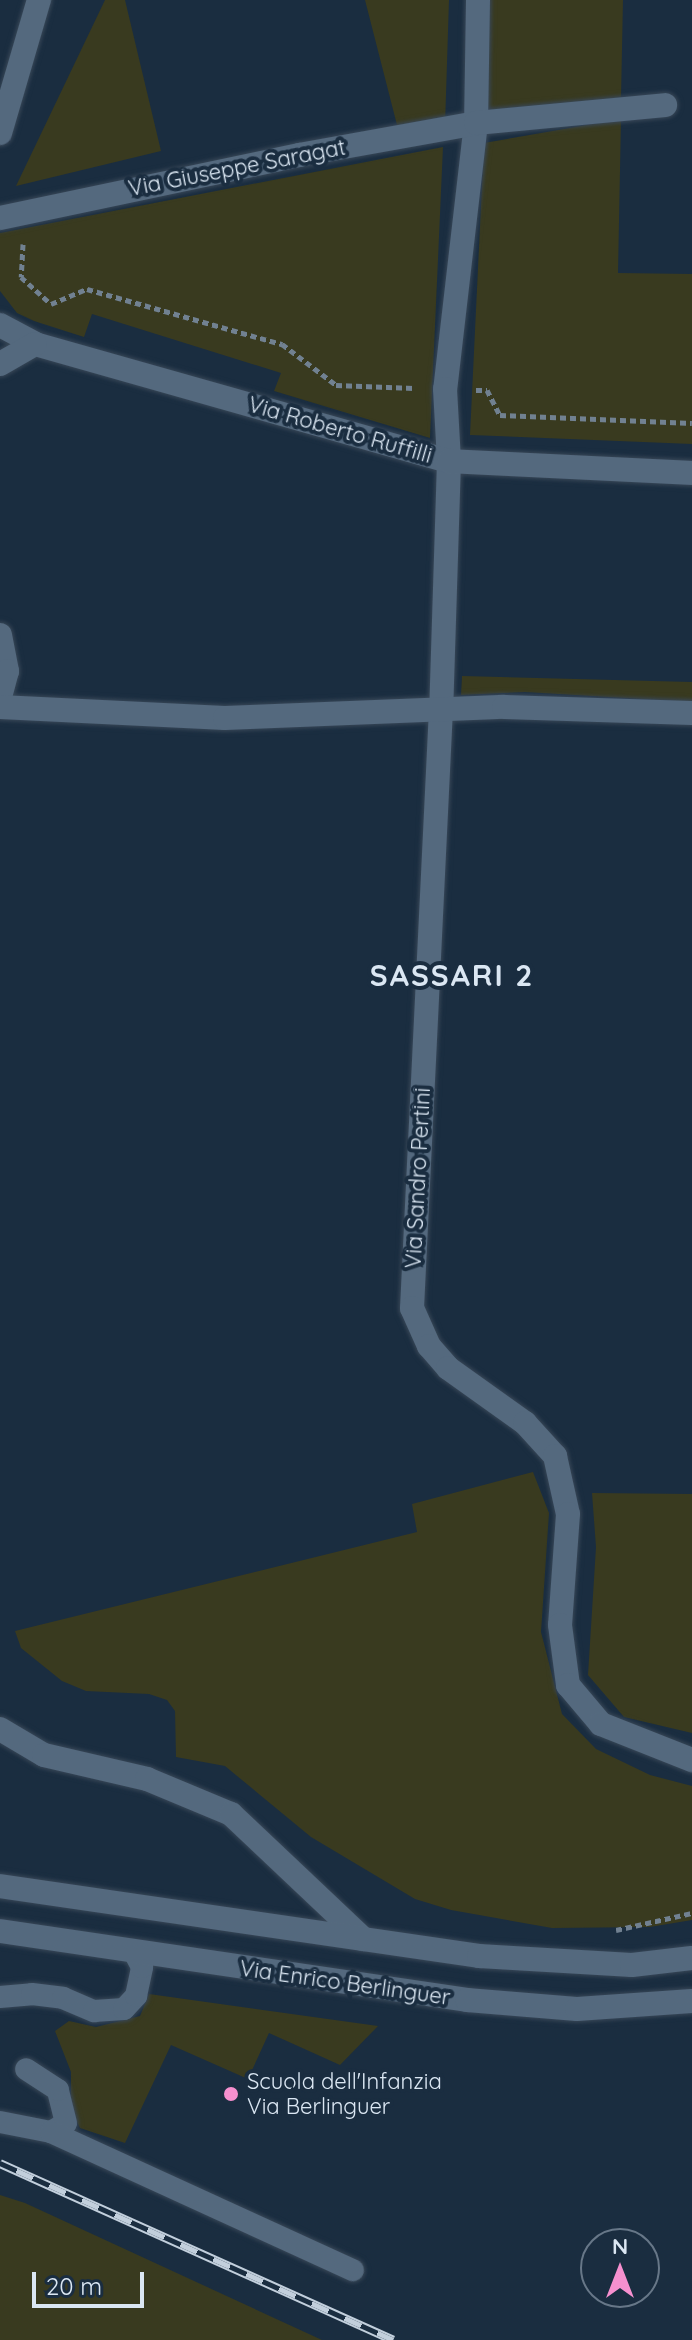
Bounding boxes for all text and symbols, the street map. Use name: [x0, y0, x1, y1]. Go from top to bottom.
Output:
street label: Via Giuseppe Saragat: [126, 134, 348, 202]
street label: Via Roberto Ruffilli: [245, 391, 435, 469]
district label: SASSARI 2: [370, 957, 534, 993]
street label: Via Sandro Pertini: [400, 1087, 436, 1269]
street label: Via Enrico Berlinguer: [238, 1955, 452, 2011]
place label: Scuola dell'Infanzia Via Berlinguer: [247, 2068, 442, 2120]
marker: Scuola dell'Infanzia Via Berlinguer: [222, 2085, 240, 2103]
north arrow: [580, 2228, 660, 2308]
text: N: [612, 2232, 628, 2260]
scale bar: [36, 2256, 148, 2306]
text: 20 m: [46, 2271, 102, 2301]

